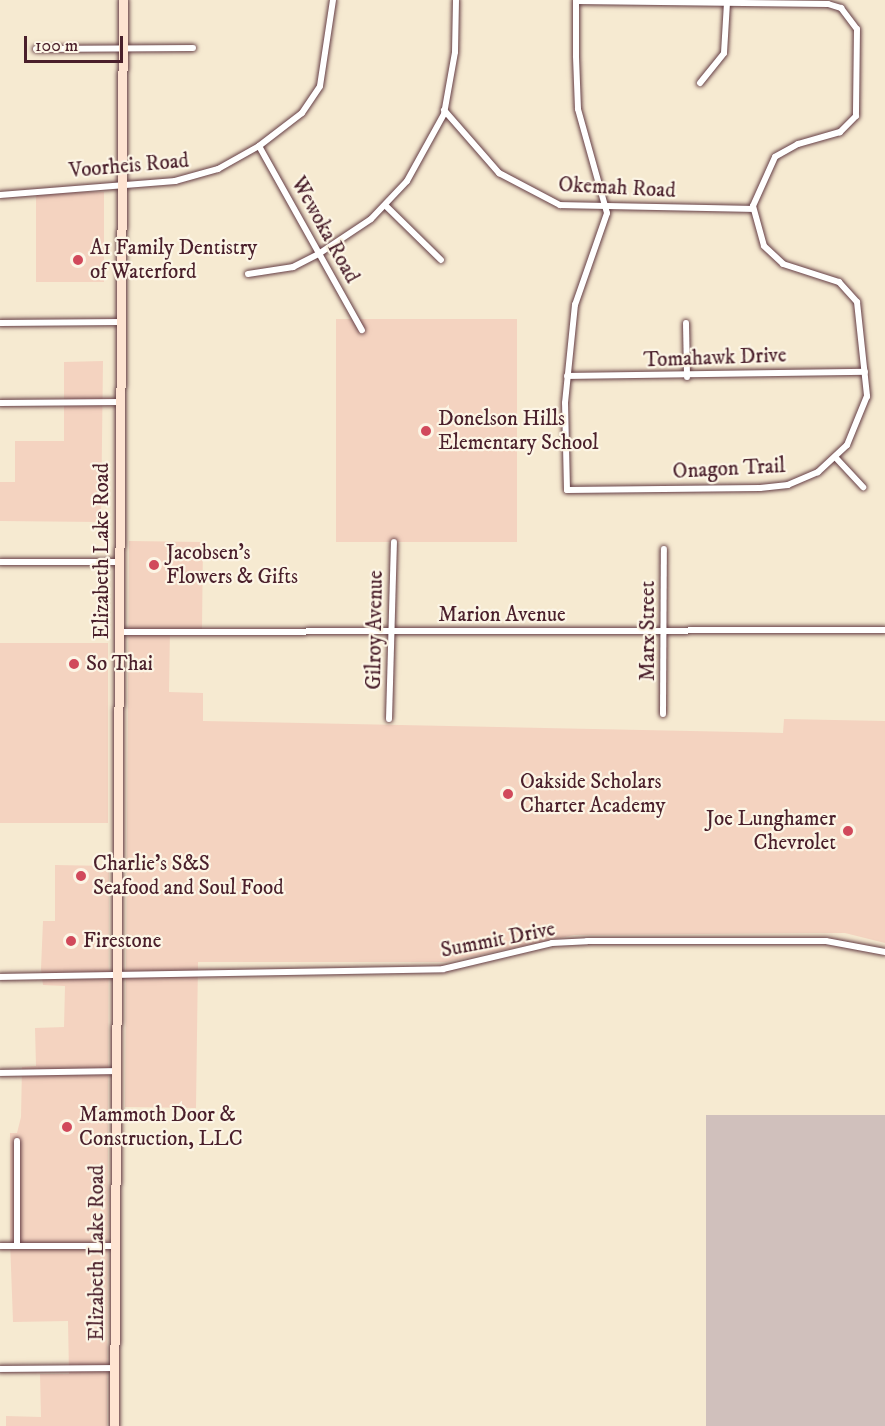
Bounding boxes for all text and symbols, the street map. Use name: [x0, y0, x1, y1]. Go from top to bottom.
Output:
scale bar: [27, 24, 126, 62]
text: 100 m: [35, 35, 78, 57]
street label: Voorheis Road: [68, 148, 190, 184]
street label: Wewoka Road: [285, 172, 365, 288]
street label: Okemah Road: [558, 172, 676, 204]
place label: A1 Family Dentistry of Waterford: [90, 235, 257, 285]
marker: A1 Family Dentistry of Waterford: [71, 253, 85, 267]
street label: Tomahawk Drive: [643, 343, 787, 373]
place label: Donelson Hills Elementary School: [438, 406, 599, 456]
marker: Donelson Hills Elementary School: [419, 424, 433, 438]
street label: Onagon Trail: [672, 453, 786, 485]
street label: Elizabeth Lake Road: [89, 463, 115, 639]
place label: Jacobsen's Flowers & Gifts: [166, 540, 298, 590]
marker: Jacobsen's Flowers & Gifts: [147, 558, 161, 572]
street label: Gilroy Avenue: [361, 570, 389, 690]
street label: Marx Street: [635, 581, 661, 681]
street label: Marion Avenue: [438, 602, 566, 628]
place label: So Thai: [86, 651, 153, 677]
marker: So Thai: [67, 657, 81, 671]
place label: Oakside Scholars Charter Academy: [520, 769, 666, 819]
marker: Oakside Scholars Charter Academy: [501, 787, 515, 801]
place label: Joe Lunghamer Chevrolet: [706, 806, 836, 856]
marker: Joe Lunghamer Chevrolet: [841, 824, 855, 838]
place label: Charlie's S&S Seafood and Soul Food: [93, 851, 284, 901]
marker: Charlie's S&S Seafood and Soul Food: [74, 869, 88, 883]
street label: Summit Drive: [439, 917, 557, 963]
place label: Firestone: [83, 928, 161, 954]
marker: Firestone: [64, 934, 78, 948]
place label: Mammoth Door & Construction, LLC: [79, 1102, 243, 1152]
marker: Mammoth Door & Construction, LLC: [60, 1120, 74, 1134]
street label: Elizabeth Lake Road: [84, 1165, 110, 1341]

